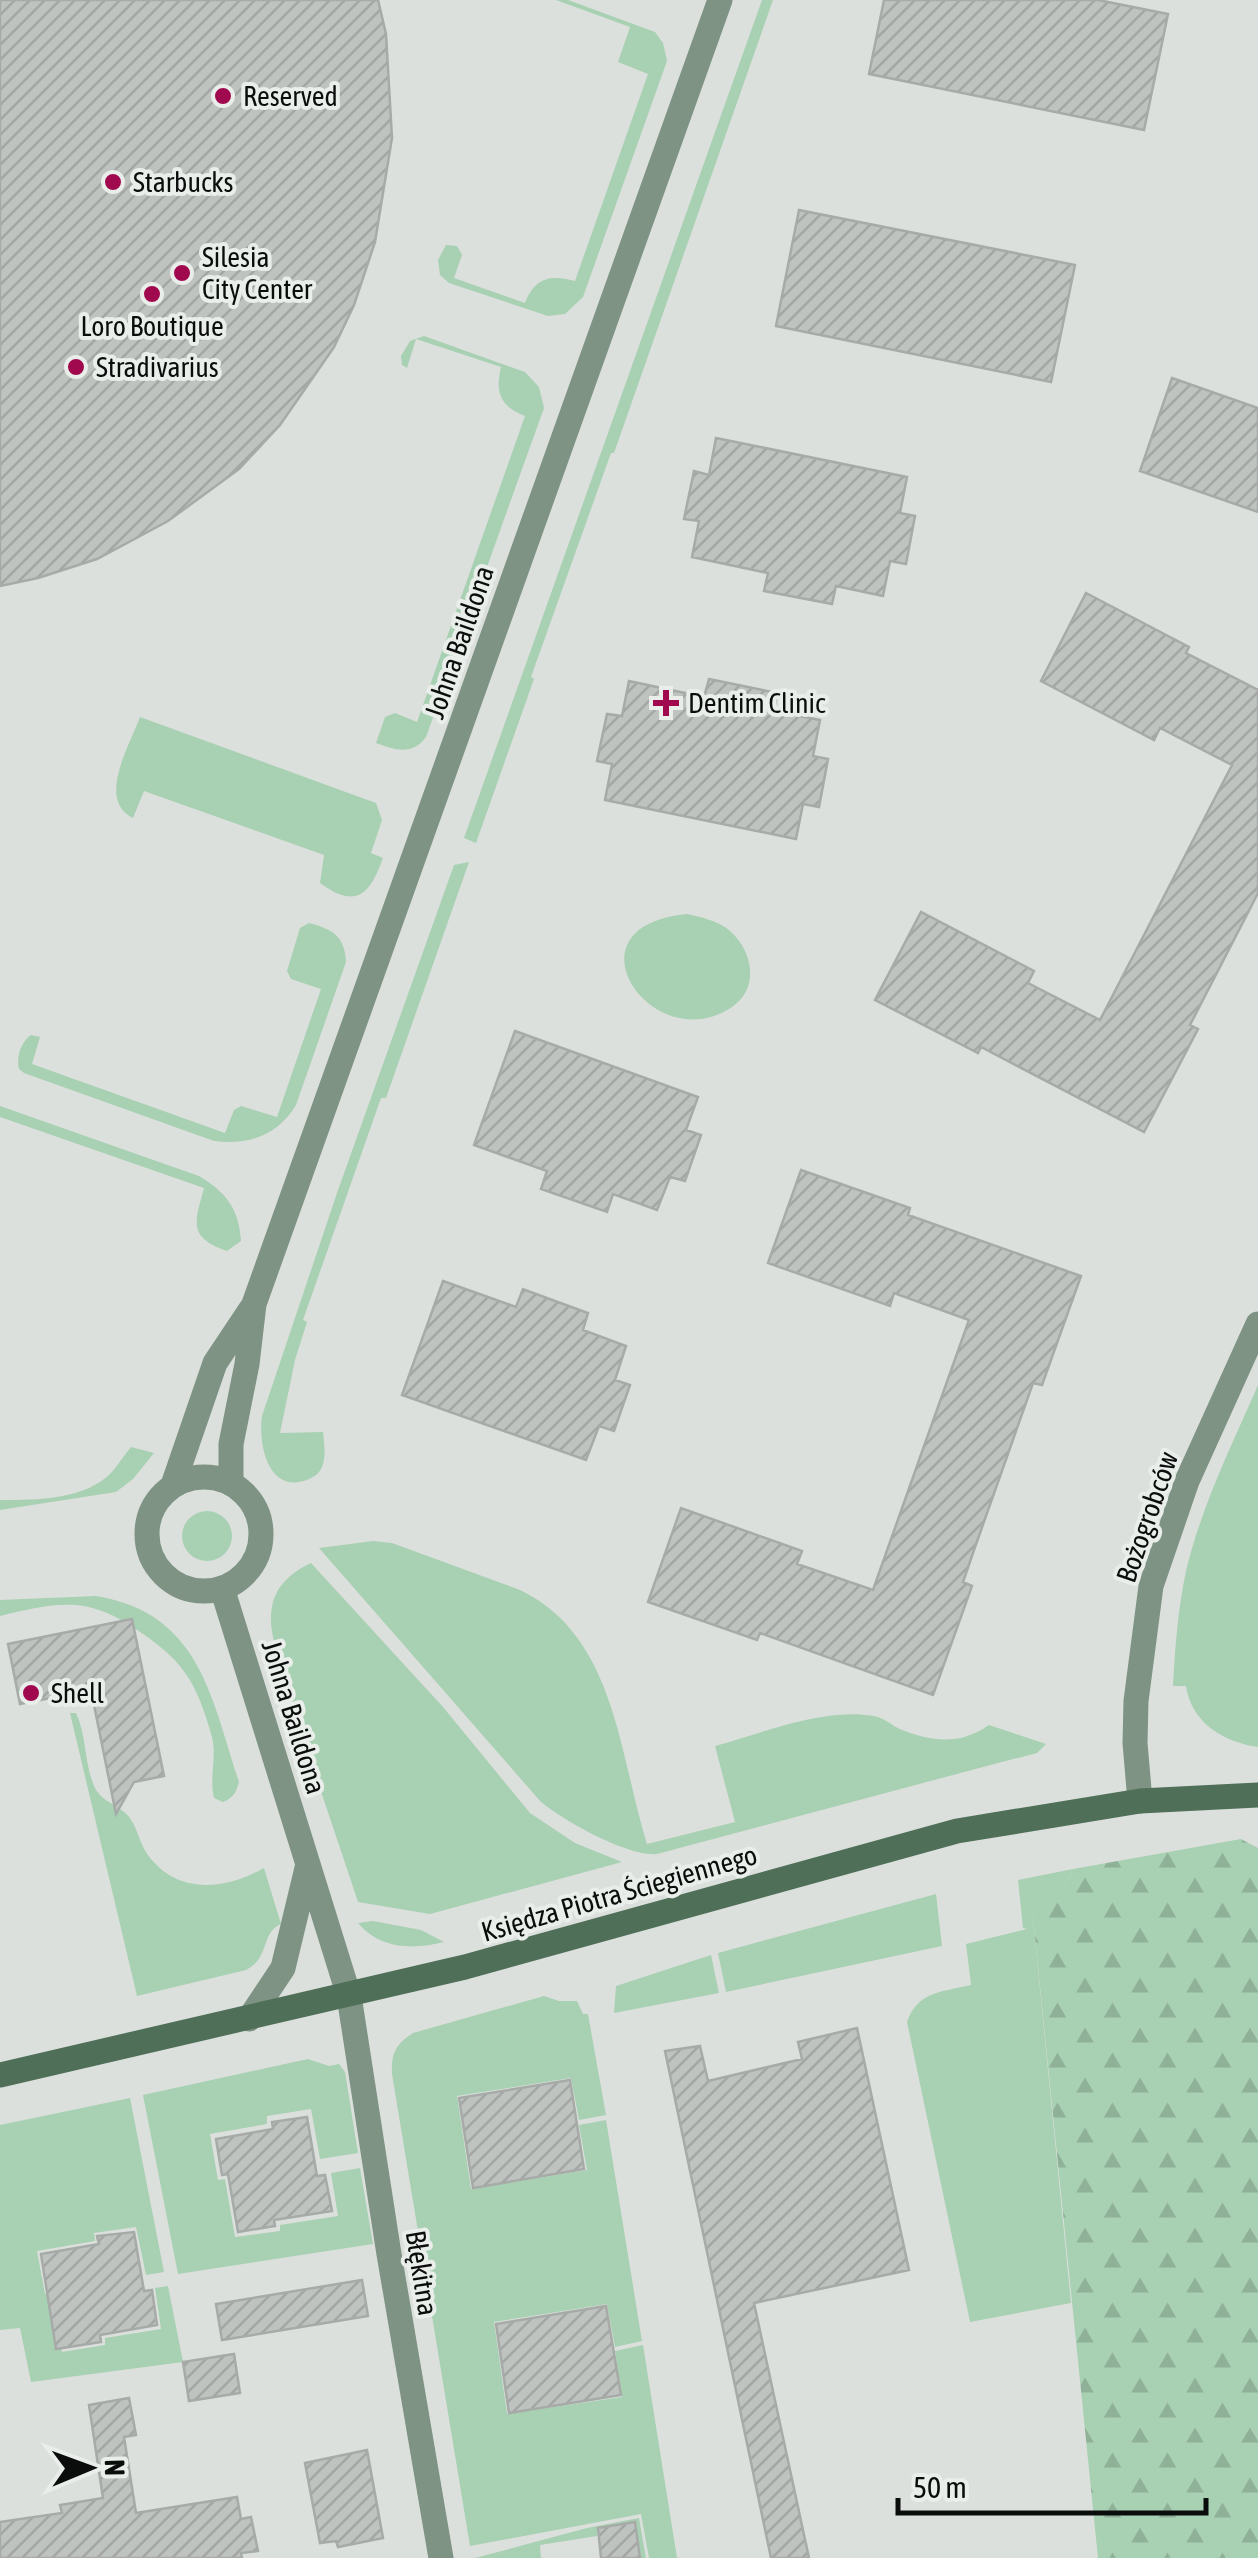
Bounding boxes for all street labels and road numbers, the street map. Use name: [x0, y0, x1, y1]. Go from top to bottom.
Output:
street label: Johna Baildona: [418, 562, 500, 722]
street label: Bożogrobców: [1110, 1447, 1184, 1586]
street label: Johna Baildona: [255, 1636, 333, 1798]
street label: Księdza Piotra Ściegiennego: [478, 1838, 760, 1948]
street label: Błękitna: [399, 2228, 445, 2318]

